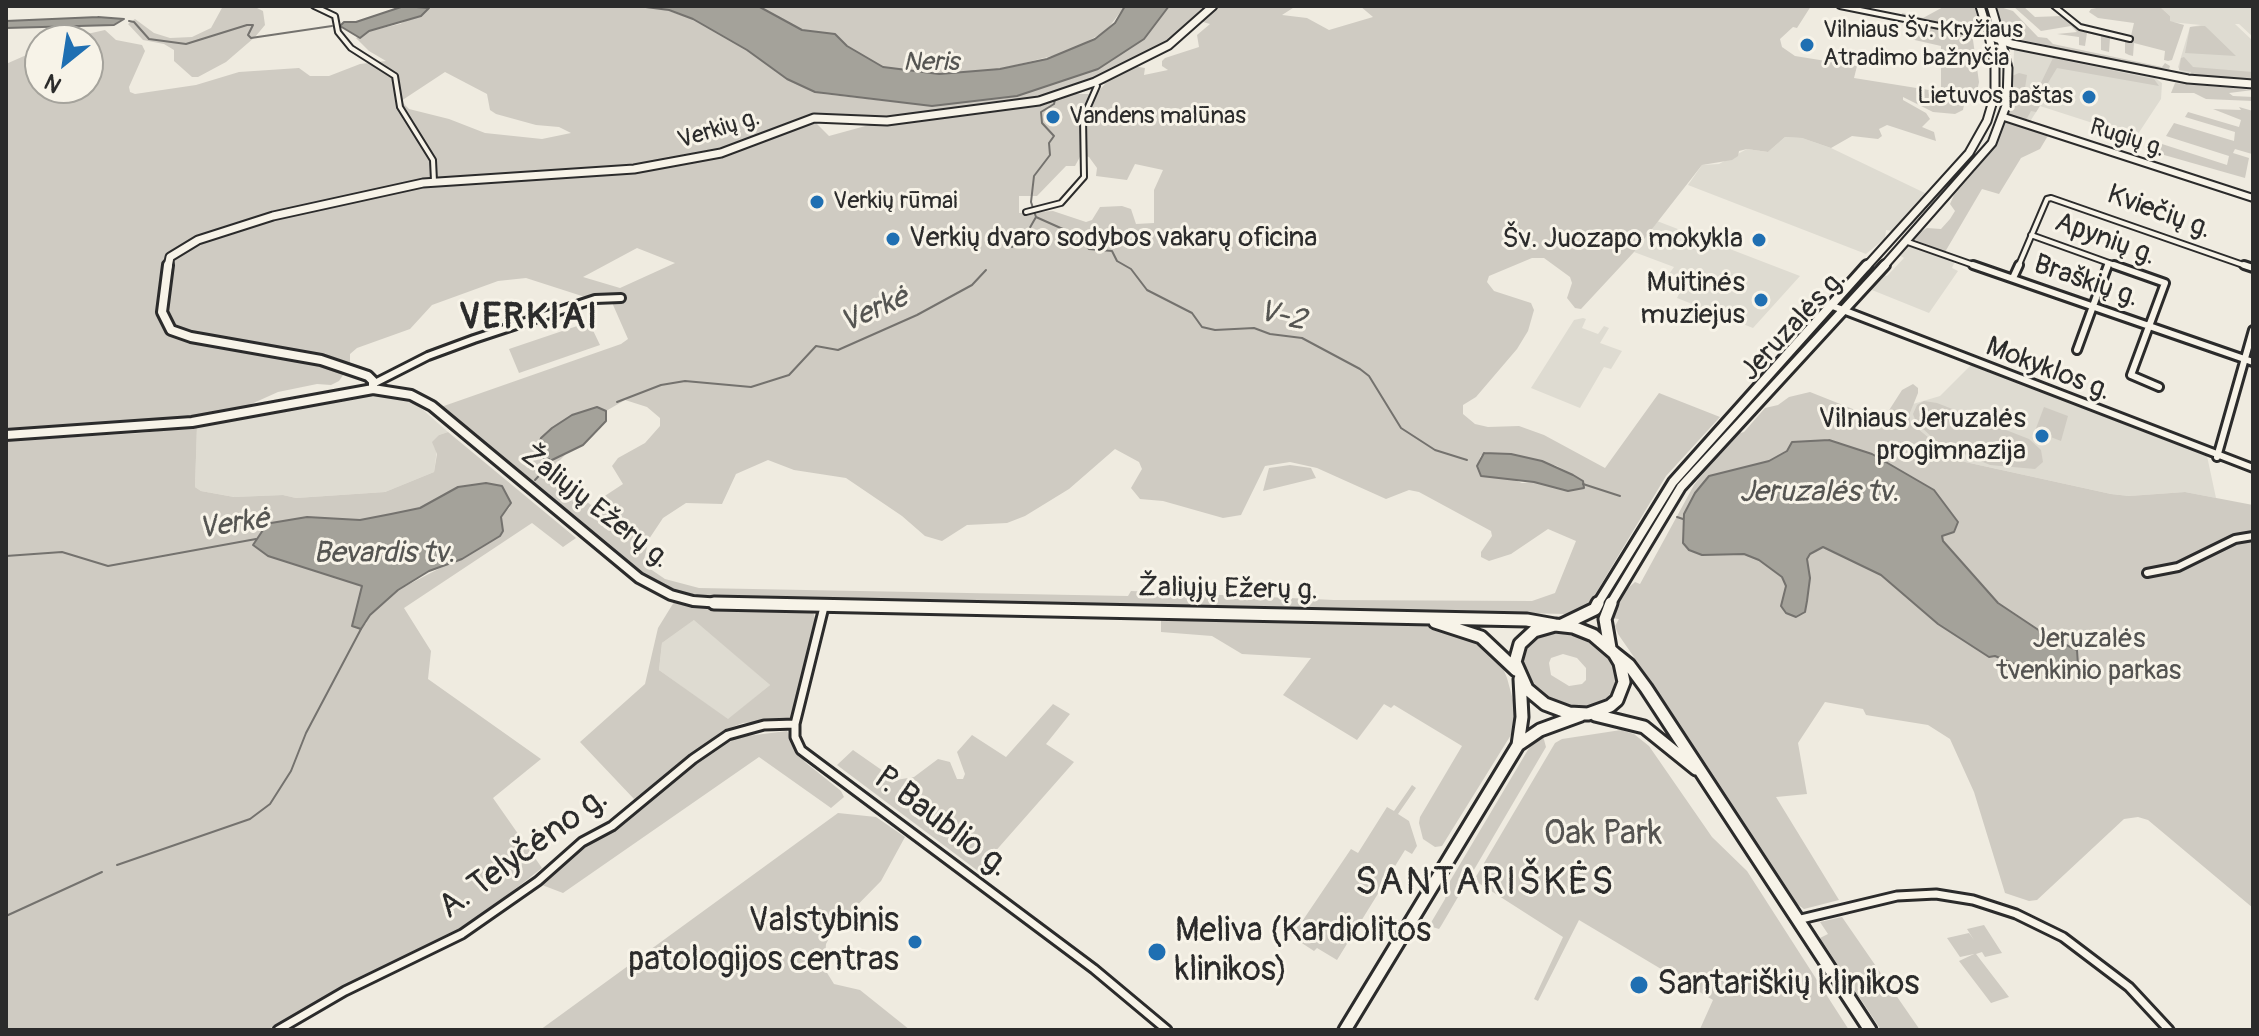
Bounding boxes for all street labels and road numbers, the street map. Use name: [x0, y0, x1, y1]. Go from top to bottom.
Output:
street label: Verkių g.: [675, 104, 763, 156]
street label: Rugių g.: [2086, 113, 2168, 165]
street label: Kviečių g.: [2102, 179, 2216, 247]
street label: Apynių g.: [2050, 206, 2160, 274]
street label: Braškių g.: [2029, 248, 2143, 316]
street label: Jeruzalės g.: [1734, 264, 1854, 388]
street label: Mokyklos g.: [1981, 331, 2115, 409]
street label: Žaliųjų Ežerų g.: [514, 439, 676, 577]
street label: Žaliųjų Ežerų g.: [1138, 572, 1318, 608]
street label: P. Baublio g.: [865, 759, 1017, 887]
street label: A. Telyčėno g.: [432, 779, 616, 929]

